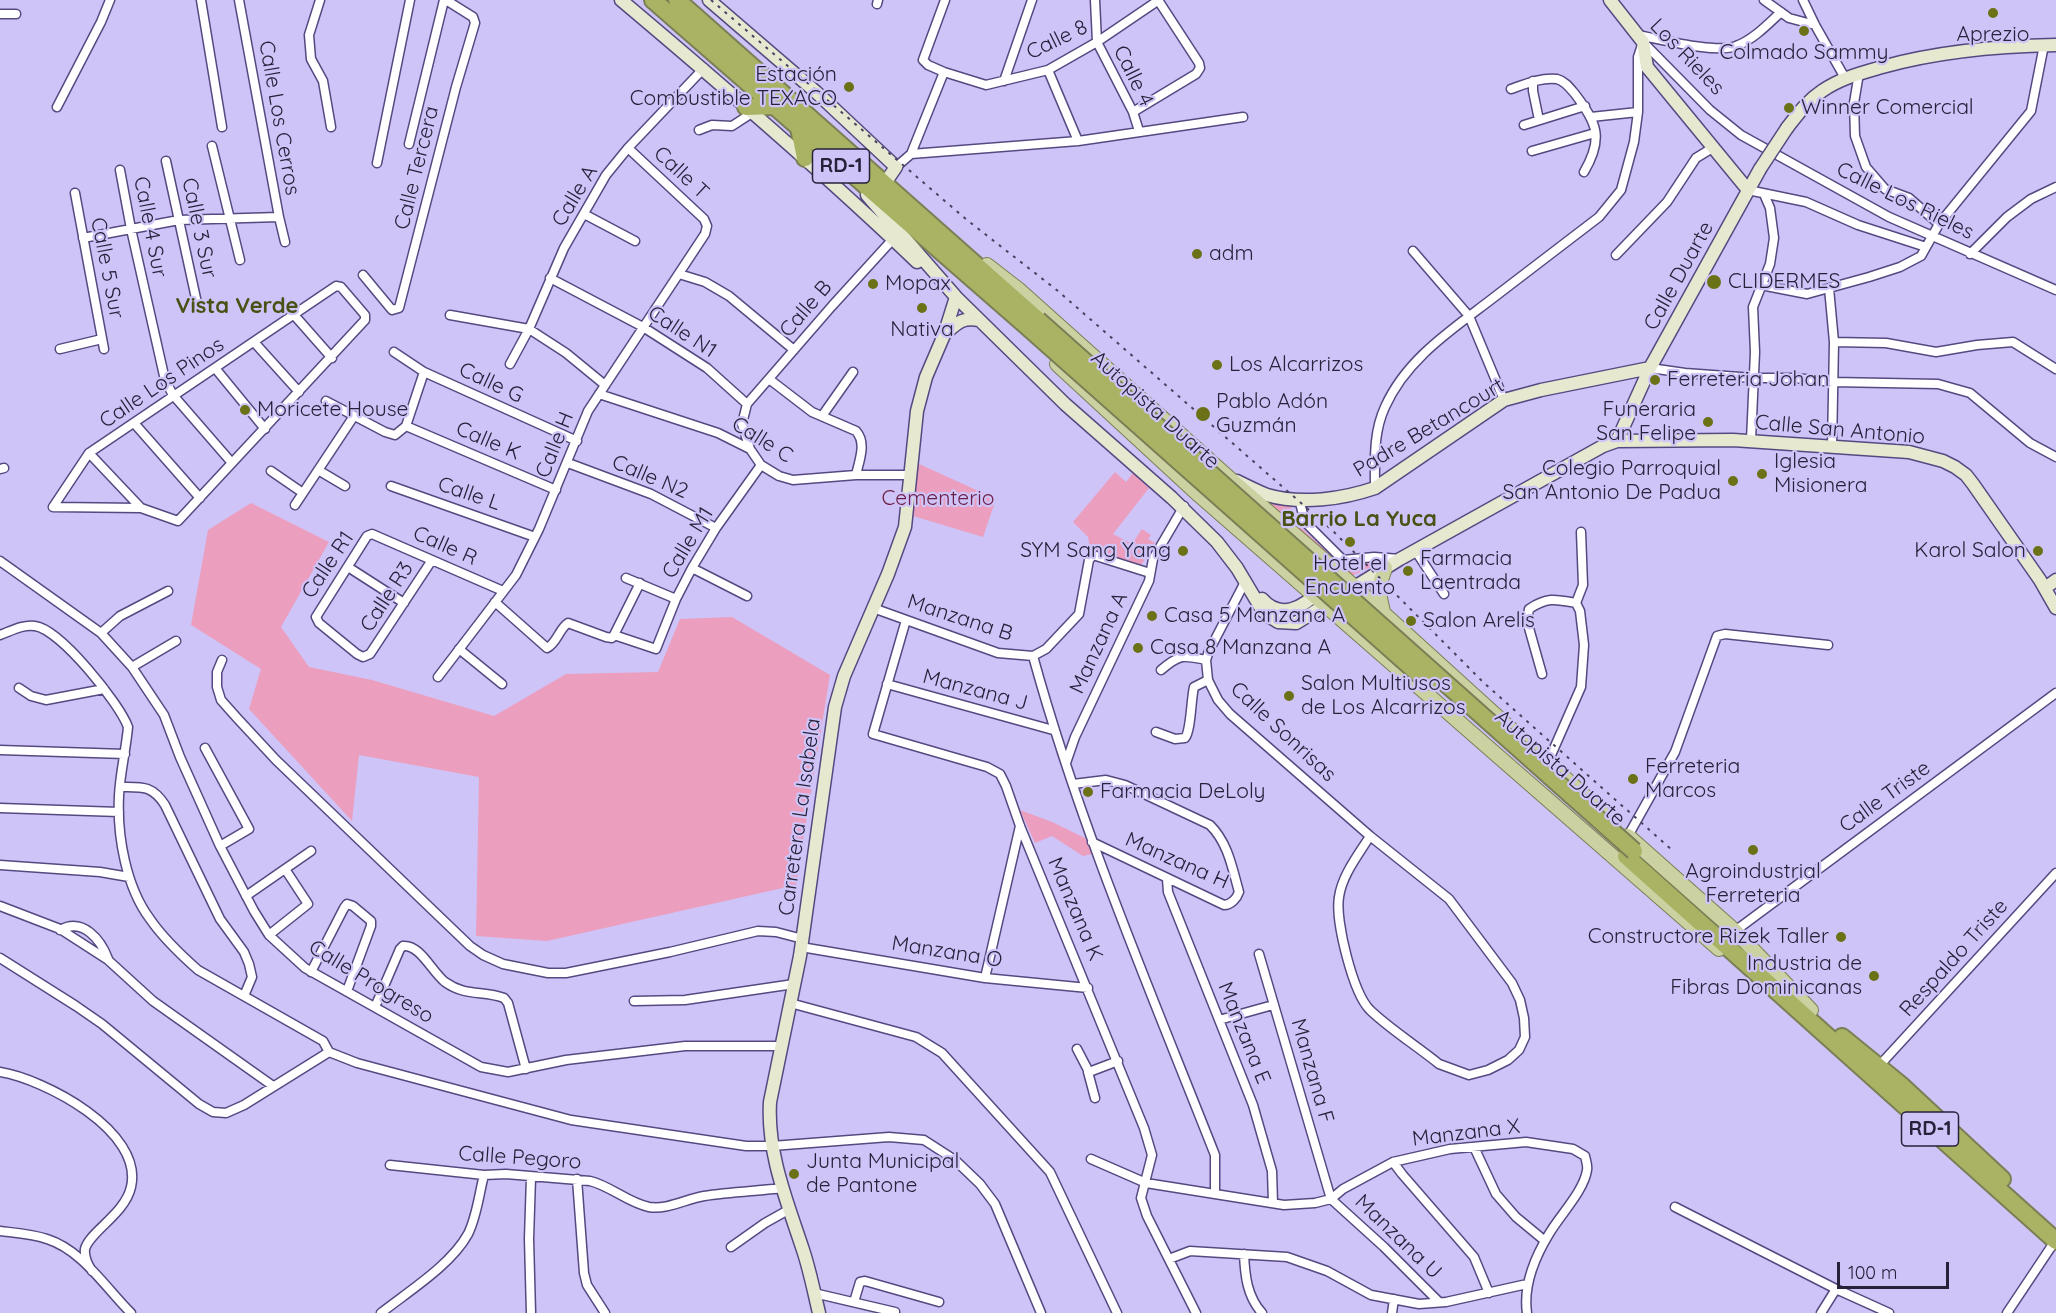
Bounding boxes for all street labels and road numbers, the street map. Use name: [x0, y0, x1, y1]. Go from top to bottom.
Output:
street label: Calle 8: [1022, 14, 1092, 66]
street label: Los Rieles: [1645, 14, 1729, 100]
street label: Calle Los Cerros: [253, 39, 305, 197]
street label: Calle 4: [1108, 41, 1158, 111]
street label: Calle Tercera: [389, 104, 445, 232]
street label: Calle T: [648, 141, 714, 205]
road number: RD-1: [812, 149, 870, 183]
street label: Calle Los Rieles: [1832, 157, 1978, 245]
street label: Calle A: [547, 161, 603, 231]
street label: Calle 4 Sur: [128, 174, 172, 280]
street label: Calle 3 Sur: [176, 175, 222, 281]
street label: Calle 5 Sur: [85, 215, 129, 321]
street label: Calle Duarte: [1639, 217, 1719, 335]
street label: Calle B: [774, 275, 838, 343]
street label: Calle N1: [643, 301, 721, 363]
street label: Calle Los Pinos: [95, 332, 229, 434]
street label: Autopista Duarte: [1085, 346, 1225, 474]
street label: Calle G: [455, 357, 527, 409]
street label: Padre Betancourt: [1349, 373, 1509, 483]
street label: Calle H: [530, 408, 580, 482]
street label: Calle San Antonio: [1754, 410, 1926, 450]
street label: Calle C: [727, 412, 797, 468]
street label: Calle K: [452, 416, 524, 466]
street label: Calle N2: [608, 450, 692, 504]
street label: Calle L: [434, 472, 504, 516]
street label: Calle M1: [657, 503, 719, 583]
street label: Calle R: [409, 521, 481, 571]
street label: Calle R1: [296, 527, 360, 603]
street label: Calle R3: [355, 557, 419, 637]
street label: Manzana A: [1065, 588, 1133, 698]
street label: Manzana B: [904, 589, 1016, 647]
street label: Manzana J: [920, 664, 1030, 716]
street label: Calle Sonrisas: [1225, 677, 1341, 787]
street label: Autopista Duarte: [1490, 705, 1630, 831]
street label: Carretera La Isabela: [774, 717, 826, 917]
street label: Calle Triste: [1835, 756, 1935, 838]
street label: Manzana H: [1121, 827, 1233, 895]
street label: Manzana K: [1042, 854, 1108, 964]
street label: Respaldo Triste: [1895, 894, 2013, 1022]
street label: Manzana O: [890, 931, 1004, 973]
street label: Calle Progreso: [304, 935, 438, 1029]
street label: Manzana E: [1212, 978, 1276, 1088]
street label: Manzana F: [1285, 1016, 1339, 1126]
road number: RD-1: [1902, 1112, 1958, 1146]
street label: Manzana X: [1411, 1114, 1521, 1152]
street label: Calle Pegoro: [458, 1141, 582, 1175]
street label: Manzana U: [1349, 1190, 1447, 1284]

